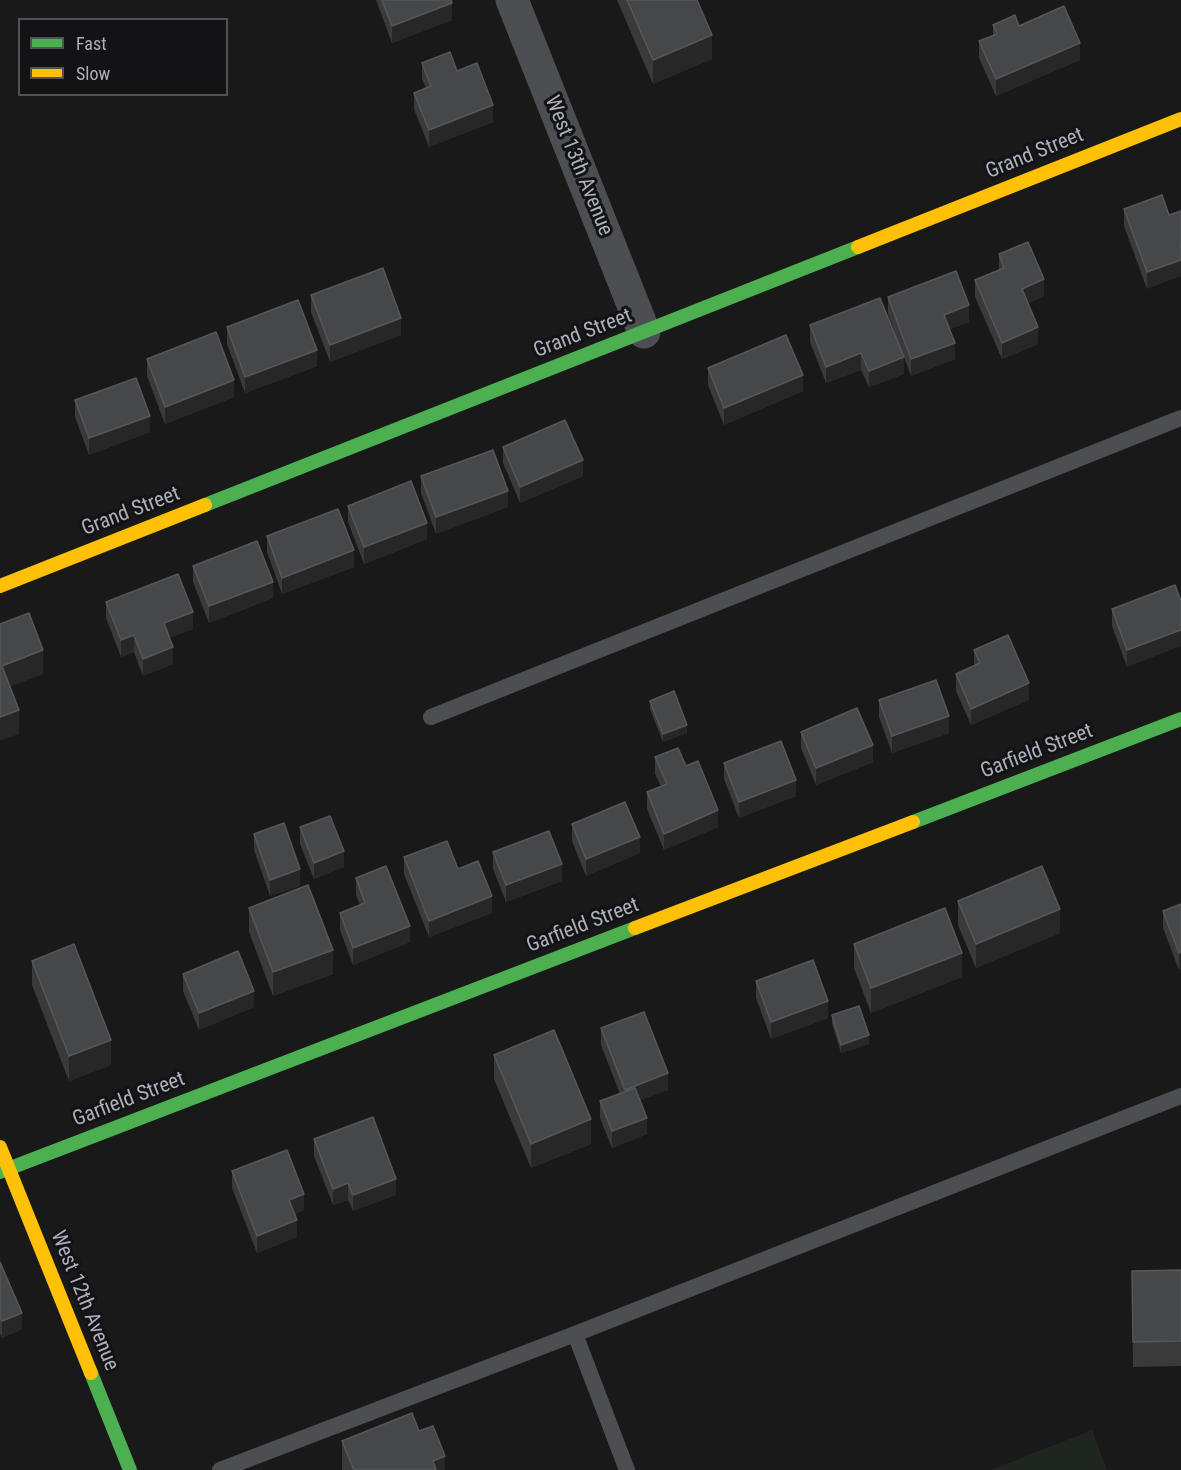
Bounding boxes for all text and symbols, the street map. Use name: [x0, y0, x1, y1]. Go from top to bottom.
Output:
legend: [18, 18, 228, 96]
text: Fast: [76, 33, 107, 54]
text: Slow: [76, 63, 110, 84]
street label: West 13th Avenue: [539, 92, 617, 240]
street label: Grand Street: [982, 123, 1088, 185]
street label: Grand Street: [530, 304, 636, 364]
street label: Grand Street: [78, 482, 184, 542]
street label: Garfield Street: [977, 719, 1097, 785]
street label: Garfield Street: [523, 893, 643, 959]
street label: Garfield Street: [69, 1067, 189, 1133]
street label: West 12th Avenue: [45, 1227, 123, 1375]

